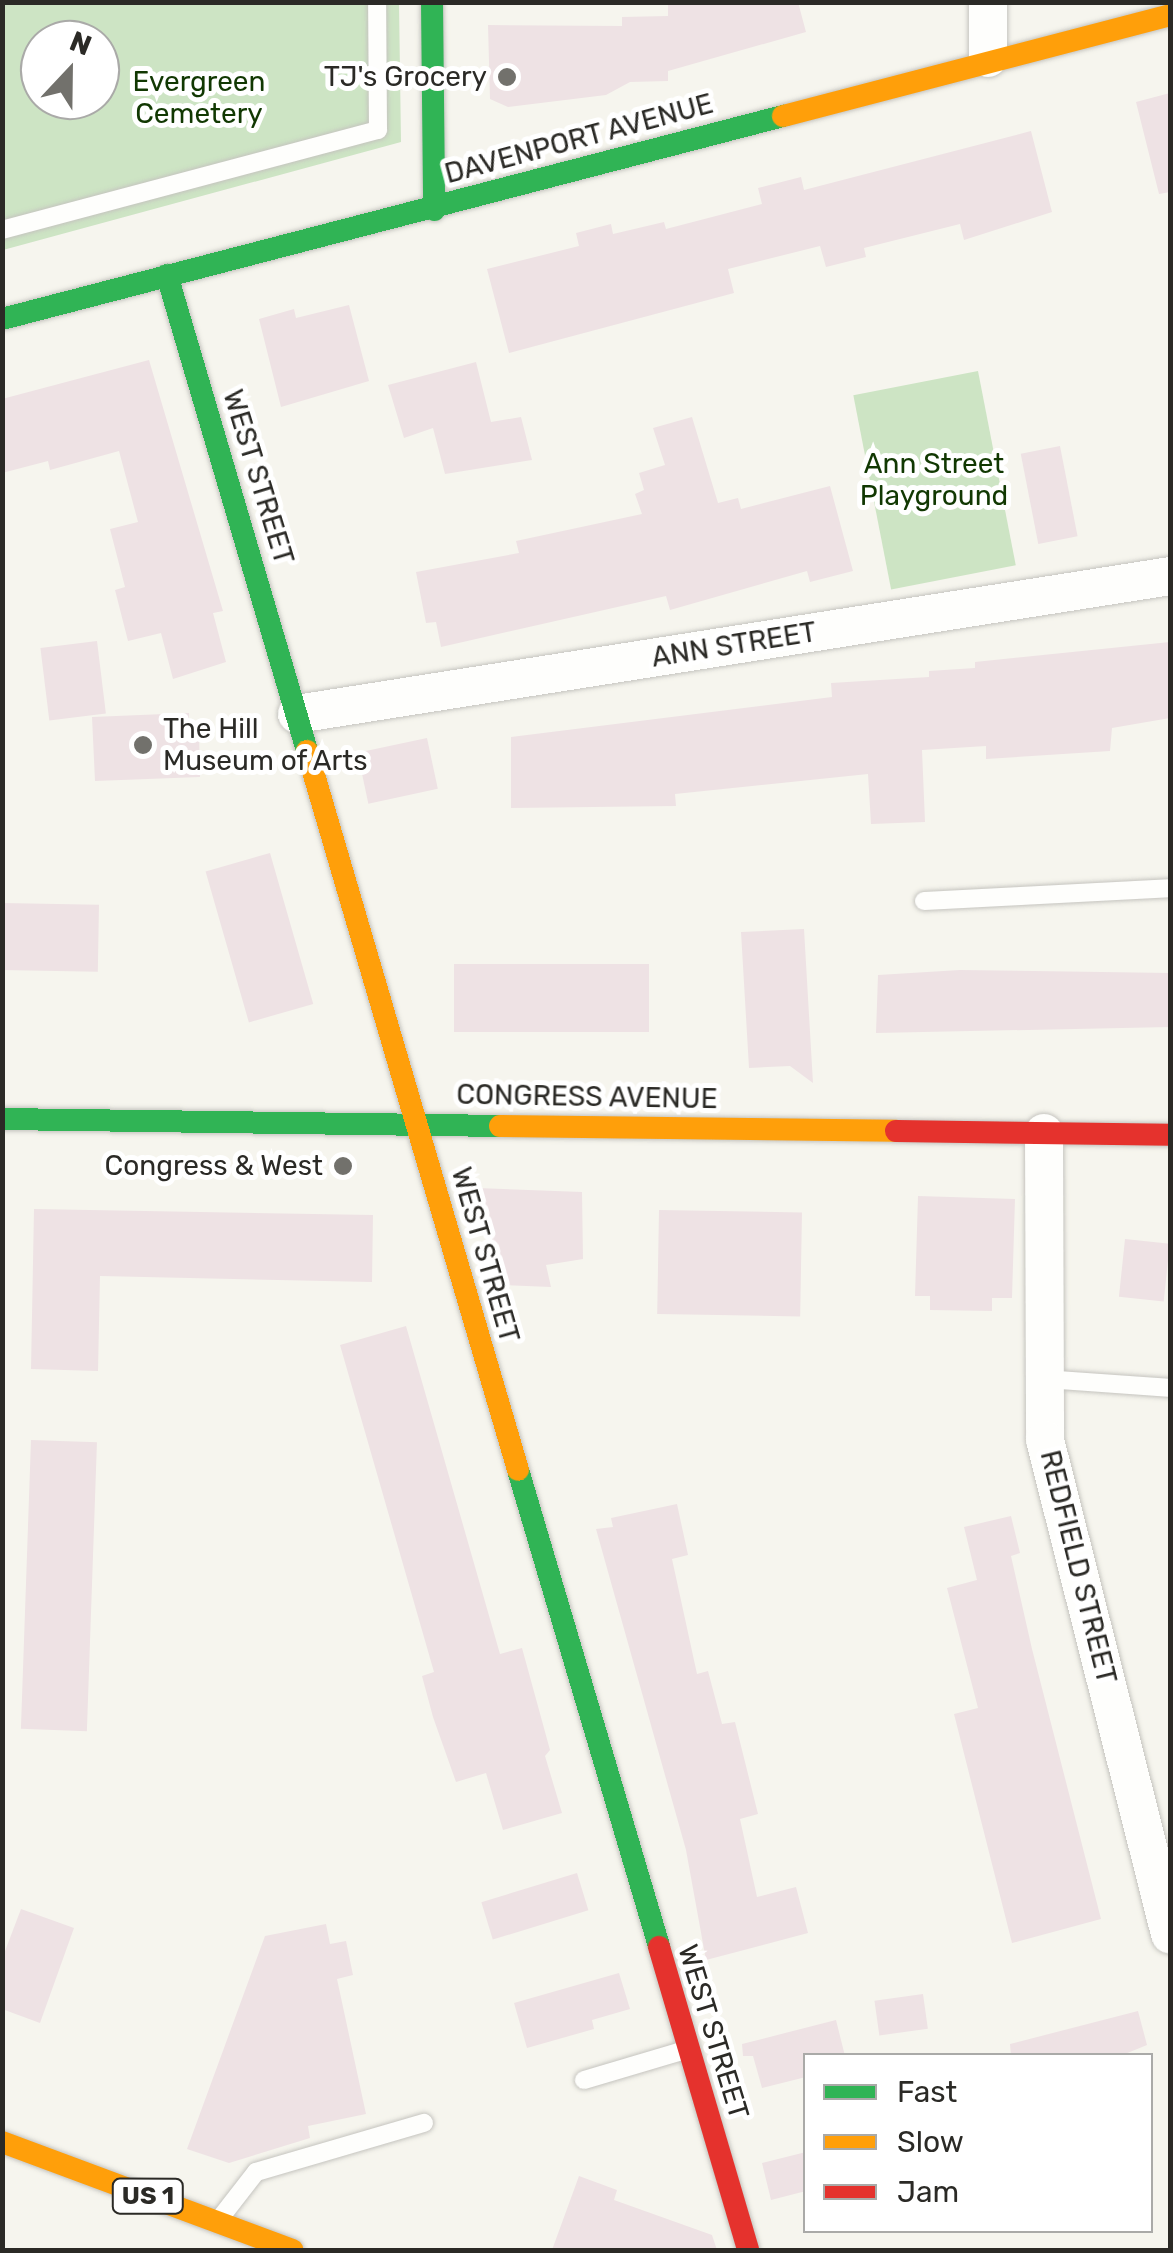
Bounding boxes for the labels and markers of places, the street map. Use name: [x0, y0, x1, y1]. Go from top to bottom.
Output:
place label: TJ's Grocery: [324, 60, 487, 94]
marker: TJ's Grocery: [496, 66, 518, 88]
place label: The Hill Museum of Arts: [163, 712, 369, 778]
marker: The Hill Museum of Arts: [132, 734, 154, 756]
place label: Congress & West: [104, 1149, 323, 1183]
marker: Congress & West: [332, 1155, 354, 1177]

